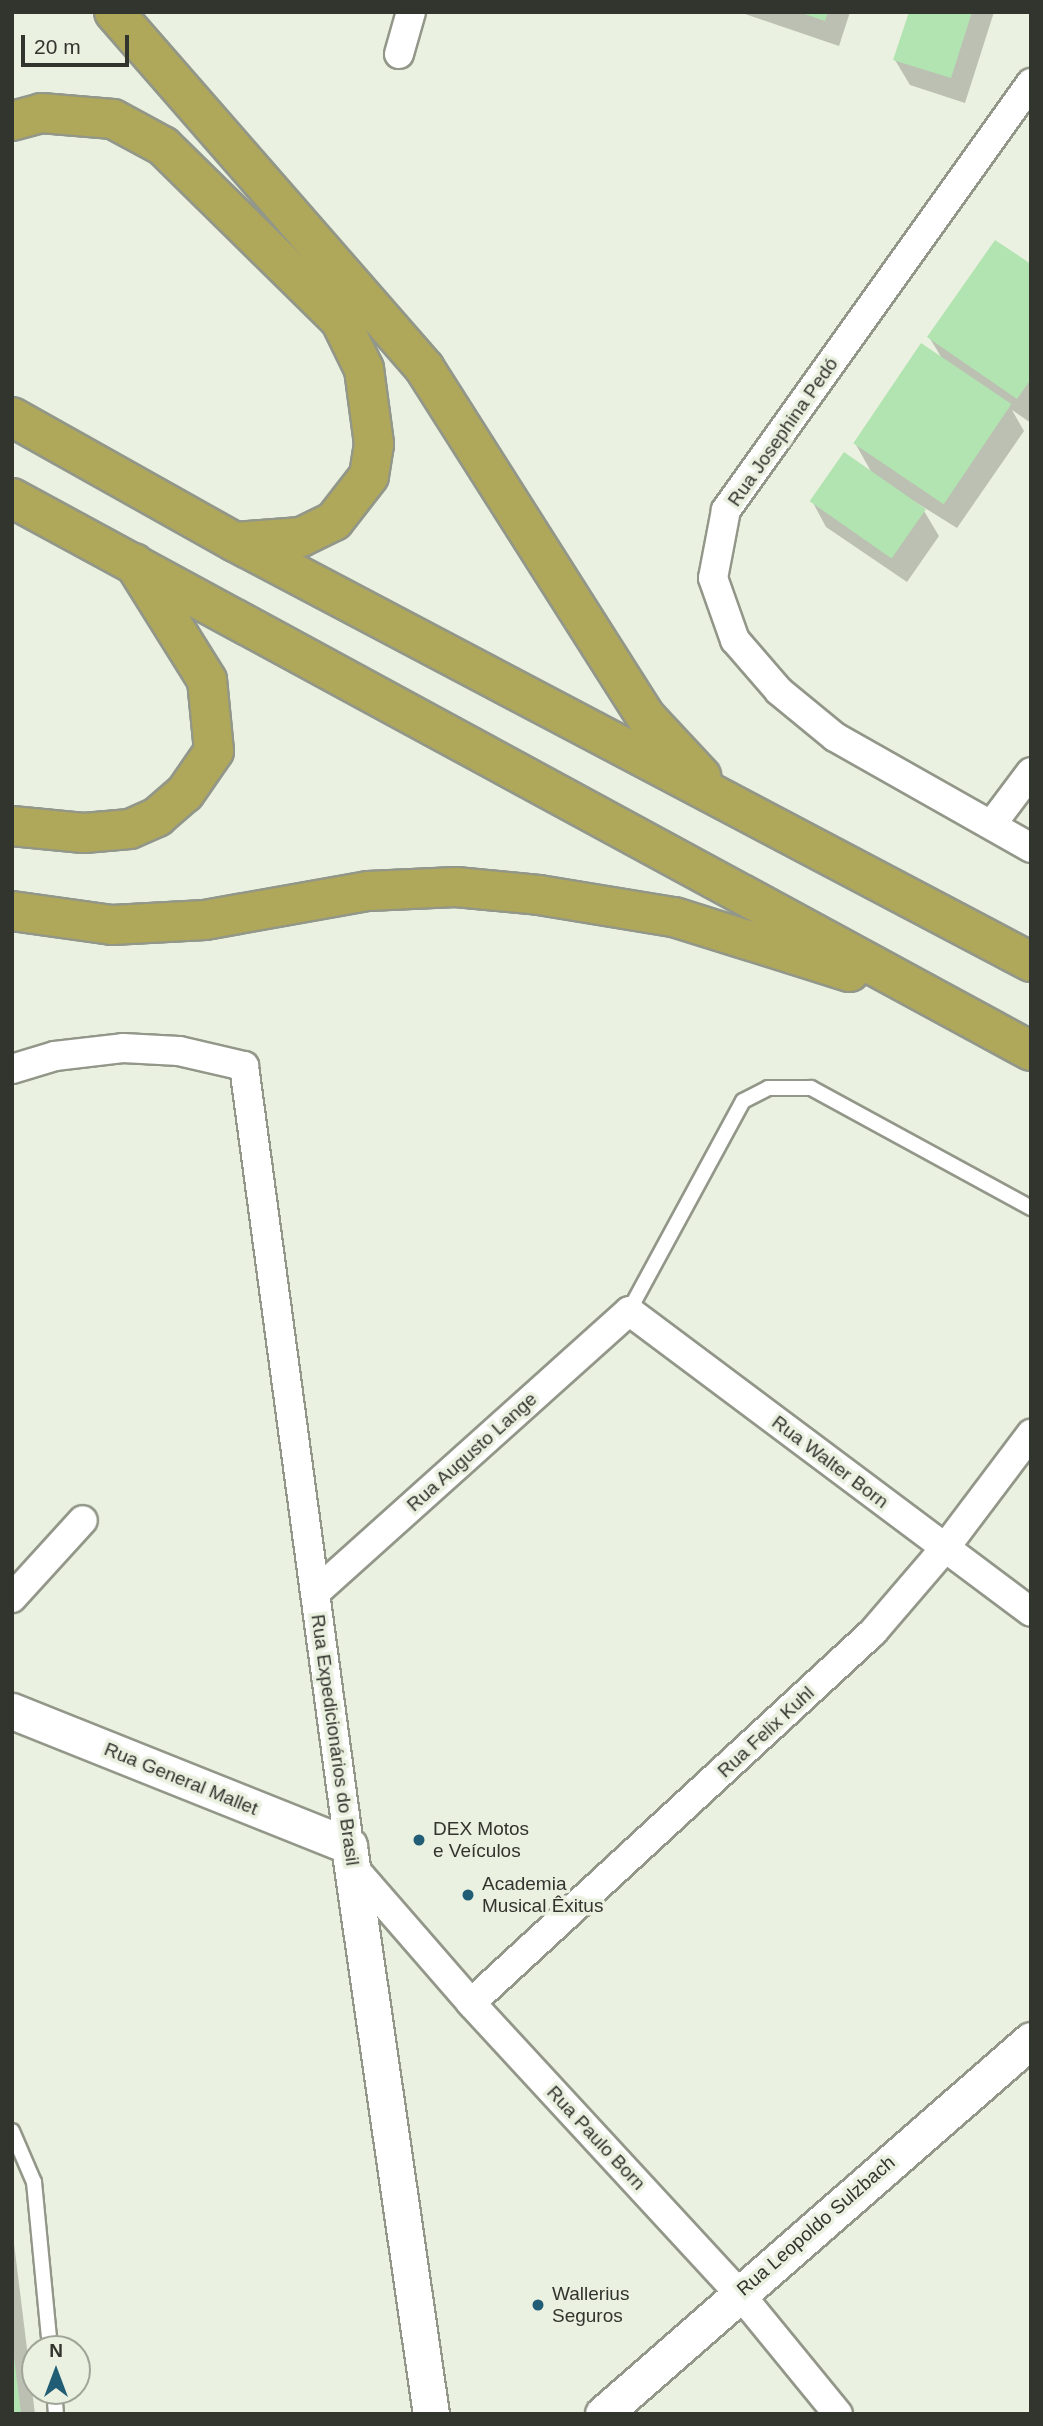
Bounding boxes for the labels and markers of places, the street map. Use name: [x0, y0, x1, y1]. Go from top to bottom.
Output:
place label: DEX Motos e Veículos: [433, 1818, 529, 1862]
marker: DEX Motos e Veículos: [411, 1832, 427, 1848]
place label: Academia Musical Êxitus: [482, 1873, 603, 1917]
marker: Academia Musical Êxitus: [460, 1887, 476, 1903]
place label: Wallerius Seguros: [552, 2283, 629, 2327]
marker: Wallerius Seguros: [530, 2297, 546, 2313]

